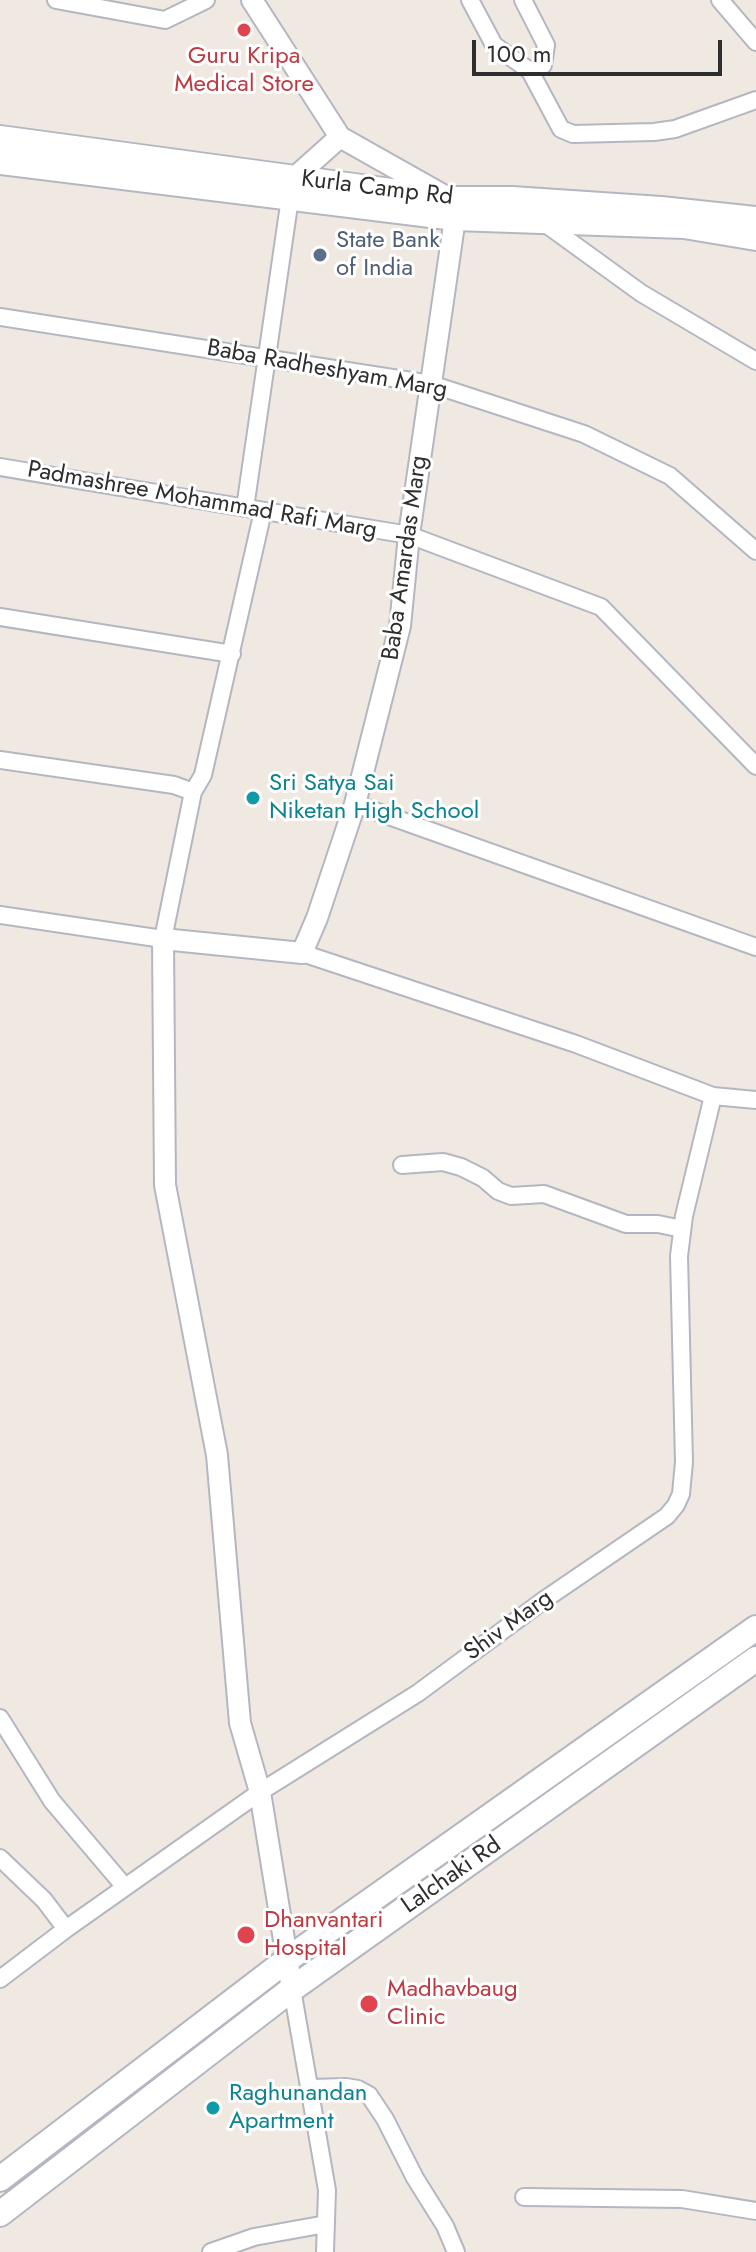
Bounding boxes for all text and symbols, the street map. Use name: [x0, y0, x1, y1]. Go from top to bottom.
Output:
marker: Guru Kripa Medical Store: [235, 21, 253, 39]
scale bar: [476, 24, 726, 74]
text: 100 m: [486, 36, 552, 71]
place label: Guru Kripa Medical Store: [174, 43, 314, 99]
street label: Kurla Camp Rd: [299, 165, 455, 213]
place label: State Bank of India: [336, 227, 440, 283]
marker: State Bank of India: [311, 246, 329, 264]
street label: Baba Radheshyam Marg: [205, 335, 449, 405]
street label: Baba Amardas Marg: [377, 454, 435, 662]
street label: Padmashree Mohammad Rafi Marg: [25, 456, 379, 546]
place label: Sri Satya Sai Niketan High School: [269, 770, 479, 826]
marker: Sri Satya Sai Niketan High School: [244, 789, 262, 807]
street label: Shiv Marg: [459, 1584, 559, 1668]
street label: Lalchaki Rd: [397, 1831, 507, 1921]
place label: Dhanvantari Hospital: [264, 1907, 383, 1963]
marker: Dhanvantari Hospital: [235, 1924, 257, 1946]
place label: Madhavbaug Clinic: [387, 1976, 518, 2032]
marker: Madhavbaug Clinic: [358, 1993, 380, 2015]
place label: Raghunandan Apartment: [229, 2080, 367, 2136]
marker: Raghunandan Apartment: [204, 2099, 222, 2117]

